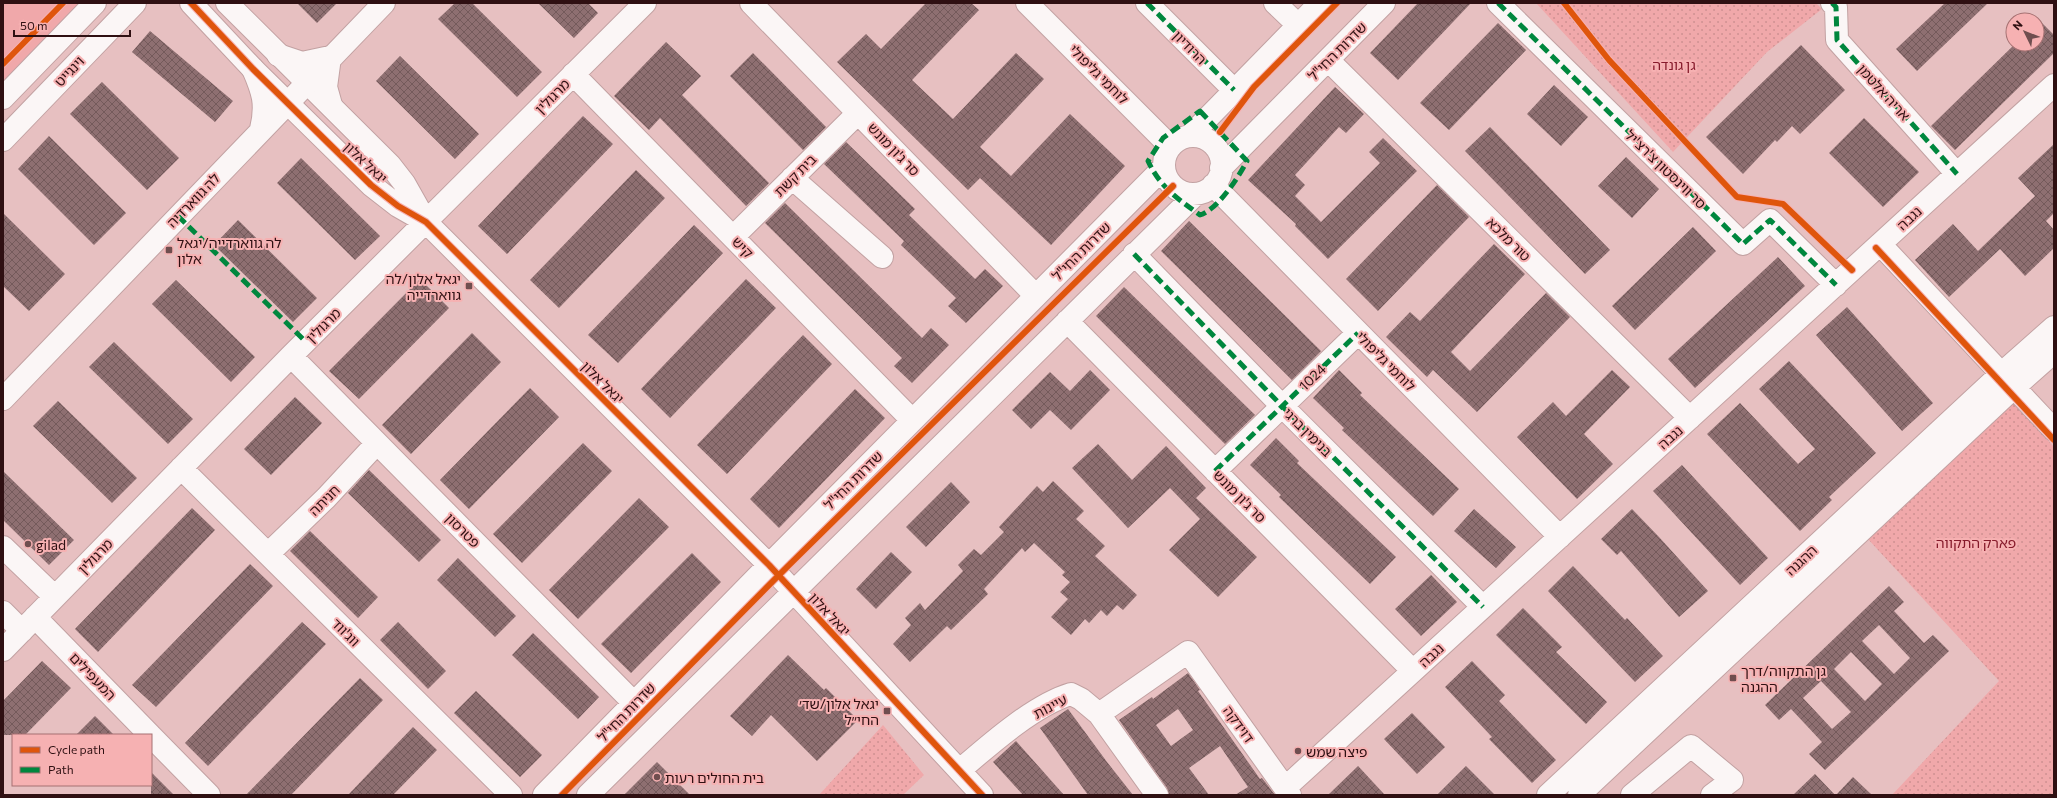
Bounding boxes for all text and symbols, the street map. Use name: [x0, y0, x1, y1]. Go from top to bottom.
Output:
scale bar: [14, 12, 130, 38]
north arrow: [2005, 12, 2045, 52]
text: N: [2010, 17, 2025, 32]
text: 50 m: [20, 18, 48, 32]
street label: שדרות החי"ל: [1304, 18, 1370, 84]
street label: הרודיון: [1170, 27, 1210, 67]
street label: לוחמי גליפולי: [1066, 41, 1132, 107]
street label: וינגייט: [51, 52, 87, 90]
park label: גן גונדה: [1652, 56, 1696, 73]
street label: אריה אלטמן: [1854, 60, 1914, 124]
street label: מרגולין: [531, 75, 573, 117]
street label: סר ג'ון מונש: [864, 119, 924, 179]
street label: סר ווינסטון צ'רצ'יל: [1622, 126, 1710, 212]
street label: יגאל אלון: [341, 138, 391, 186]
street label: בית קשת: [770, 150, 820, 200]
street label: לה גווארדיה: [163, 169, 223, 231]
street label: נגבה: [1893, 202, 1925, 234]
street label: טור מלכא: [1483, 213, 1535, 265]
street label: שדרות החי"ל: [1048, 218, 1114, 284]
street label: קיש: [729, 233, 757, 261]
place label: לה גווארדייה/יגאל אלון: [177, 234, 282, 267]
marker: לה גווארדייה/יגאל אלון: [164, 245, 174, 255]
place label: יגאל אלון/לה גווארדייה: [386, 270, 461, 303]
marker: יגאל אלון/לה גווארדייה: [464, 281, 474, 291]
street label: מרגולין: [302, 304, 344, 346]
street label: לוחמי גליפולי: [1353, 328, 1419, 394]
street label: יגאל אלון: [578, 357, 628, 407]
street label: 1024: [1295, 360, 1329, 394]
street label: בנימין ברגי: [1280, 404, 1336, 460]
street label: נגבה: [1654, 422, 1686, 452]
street label: שדרות החי"ל: [820, 447, 886, 513]
street label: סר ג'ון מונש: [1210, 466, 1270, 526]
street label: חניתה: [305, 481, 343, 519]
street label: פטרסון: [442, 509, 484, 551]
park label: פארק התקווה: [1936, 534, 2016, 551]
street label: מרגולין: [74, 535, 116, 577]
place label: gilad: [36, 536, 66, 553]
marker: gilad: [23, 539, 33, 549]
street label: ההגנה: [1782, 541, 1820, 579]
street label: יגאל אלון: [806, 589, 854, 639]
street label: ווג'ווד: [328, 614, 364, 650]
street label: נגבה: [1415, 639, 1447, 671]
street label: המעפילים: [66, 649, 120, 703]
place label: גן התקווה/דרך ההגנה: [1741, 662, 1826, 695]
marker: גן התקווה/דרך ההגנה: [1728, 673, 1738, 683]
street label: שדרות החי"ל: [594, 679, 658, 745]
street label: עיינות: [1030, 690, 1070, 722]
place label: יגאל אלון/שד׳ החי״ל: [799, 695, 879, 728]
street label: דוידקה: [1220, 702, 1258, 746]
marker: יגאל אלון/שד׳ החי״ל: [882, 706, 892, 716]
legend: [12, 734, 152, 786]
text: Cycle path: [48, 742, 105, 756]
place label: פיצה שמש: [1306, 743, 1367, 760]
marker: פיצה שמש: [1293, 746, 1303, 756]
text: Path: [48, 762, 74, 776]
place label: בית החולים רעות: [665, 769, 764, 786]
marker: בית החולים רעות: [652, 772, 662, 782]

